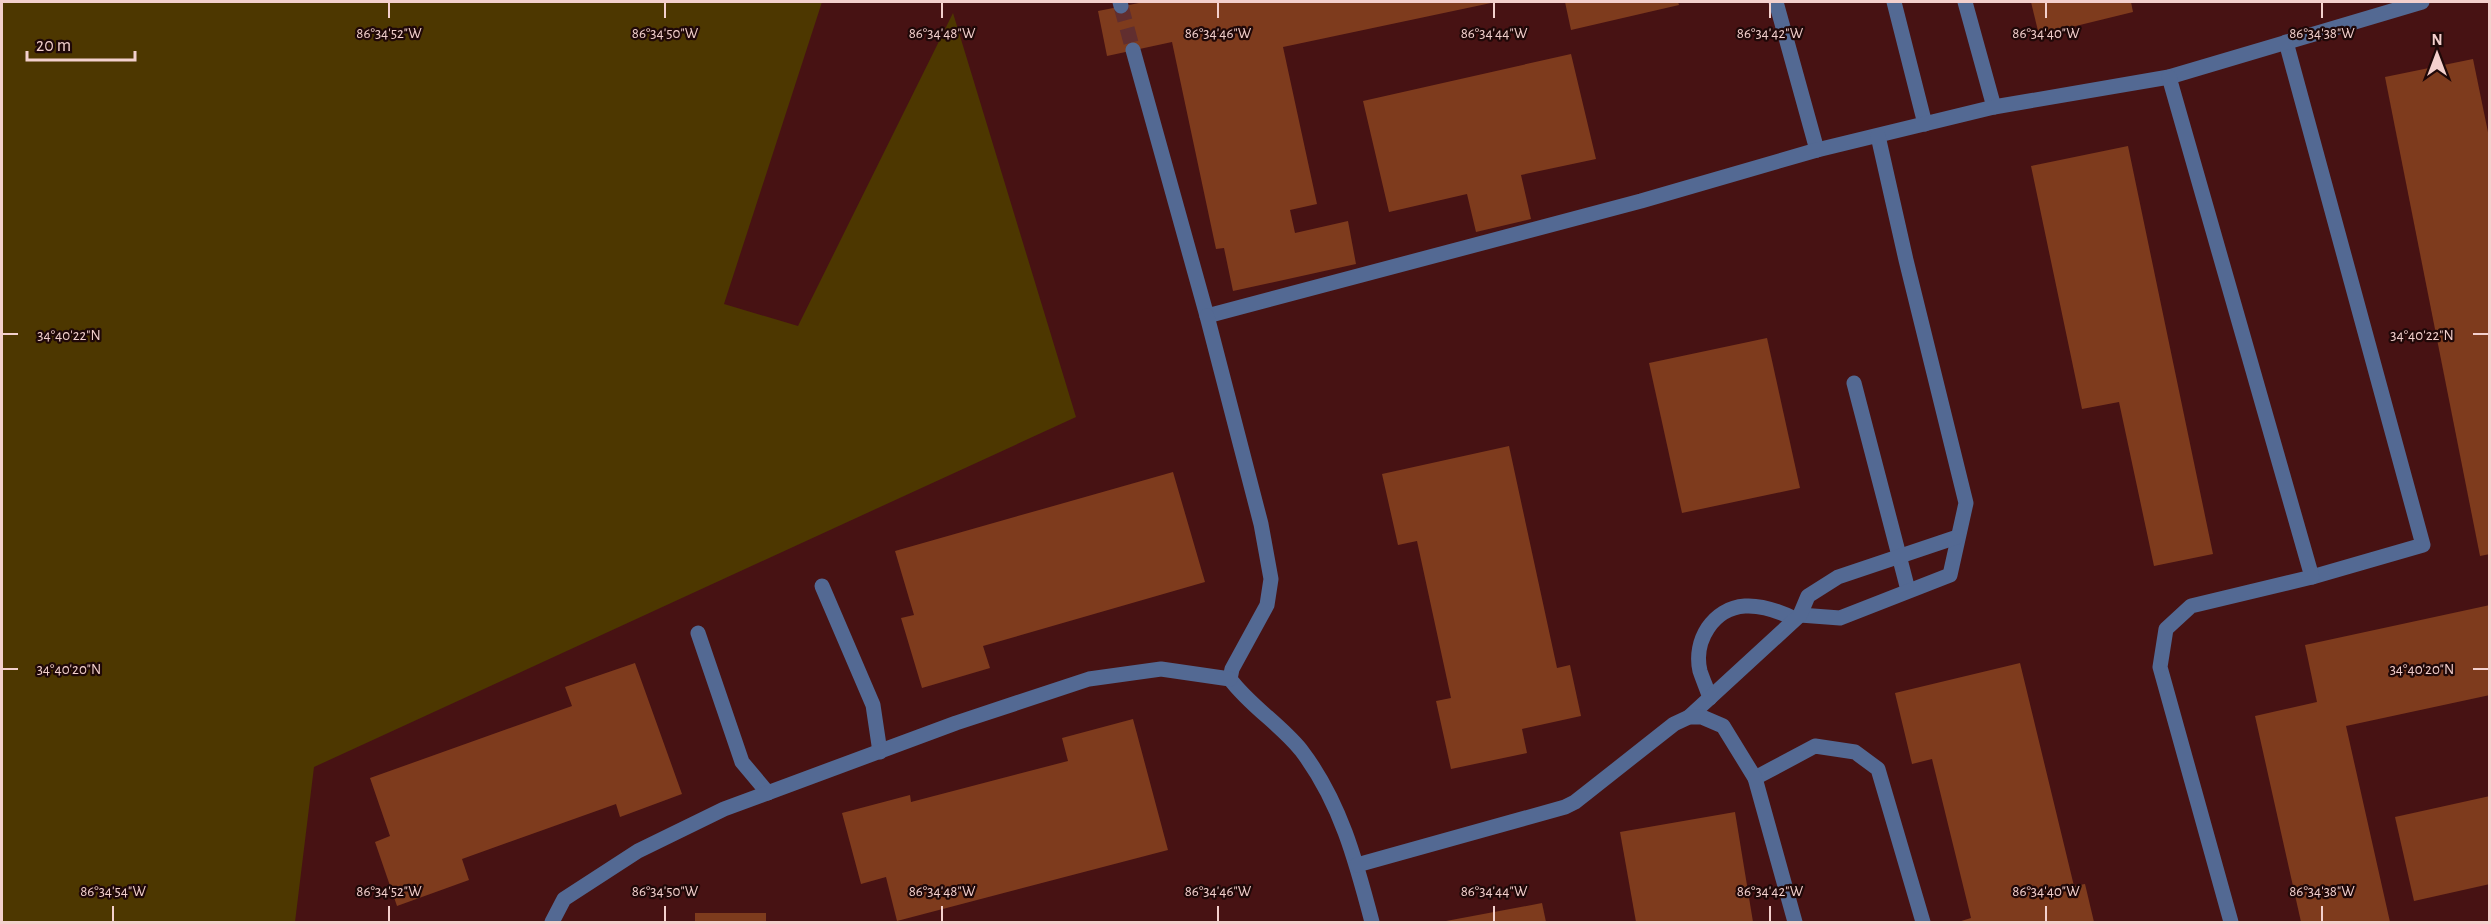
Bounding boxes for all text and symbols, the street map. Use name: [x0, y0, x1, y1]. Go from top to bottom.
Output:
scale bar: [27, 24, 135, 62]
north arrow: [2407, 24, 2467, 84]
text: 86°34'52"W: [356, 26, 422, 41]
text: 86°34'50"W: [632, 26, 699, 41]
text: 86°34'48"W: [909, 26, 976, 41]
text: 86°34'46"W: [1185, 26, 1252, 41]
text: 86°34'44"W: [1461, 26, 1528, 41]
text: 86°34'42"W: [1737, 26, 1804, 41]
text: 86°34'40"W: [2012, 26, 2080, 41]
text: 86°34'38"W: [2289, 26, 2355, 41]
text: N: [2431, 32, 2443, 48]
text: 20 m: [36, 37, 71, 55]
text: 34°40'22"N: [37, 328, 101, 343]
text: 34°40'22"N: [2390, 328, 2454, 343]
text: 34°40'20"N: [37, 662, 101, 677]
text: 34°40'20"N: [2390, 662, 2454, 677]
text: 86°34'54"W: [80, 884, 146, 899]
text: 86°34'52"W: [356, 884, 422, 899]
text: 86°34'50"W: [632, 884, 699, 899]
text: 86°34'48"W: [909, 884, 976, 899]
text: 86°34'46"W: [1185, 884, 1252, 899]
text: 86°34'44"W: [1461, 884, 1528, 899]
text: 86°34'42"W: [1737, 884, 1804, 899]
text: 86°34'40"W: [2012, 884, 2080, 899]
text: 86°34'38"W: [2289, 884, 2355, 899]

